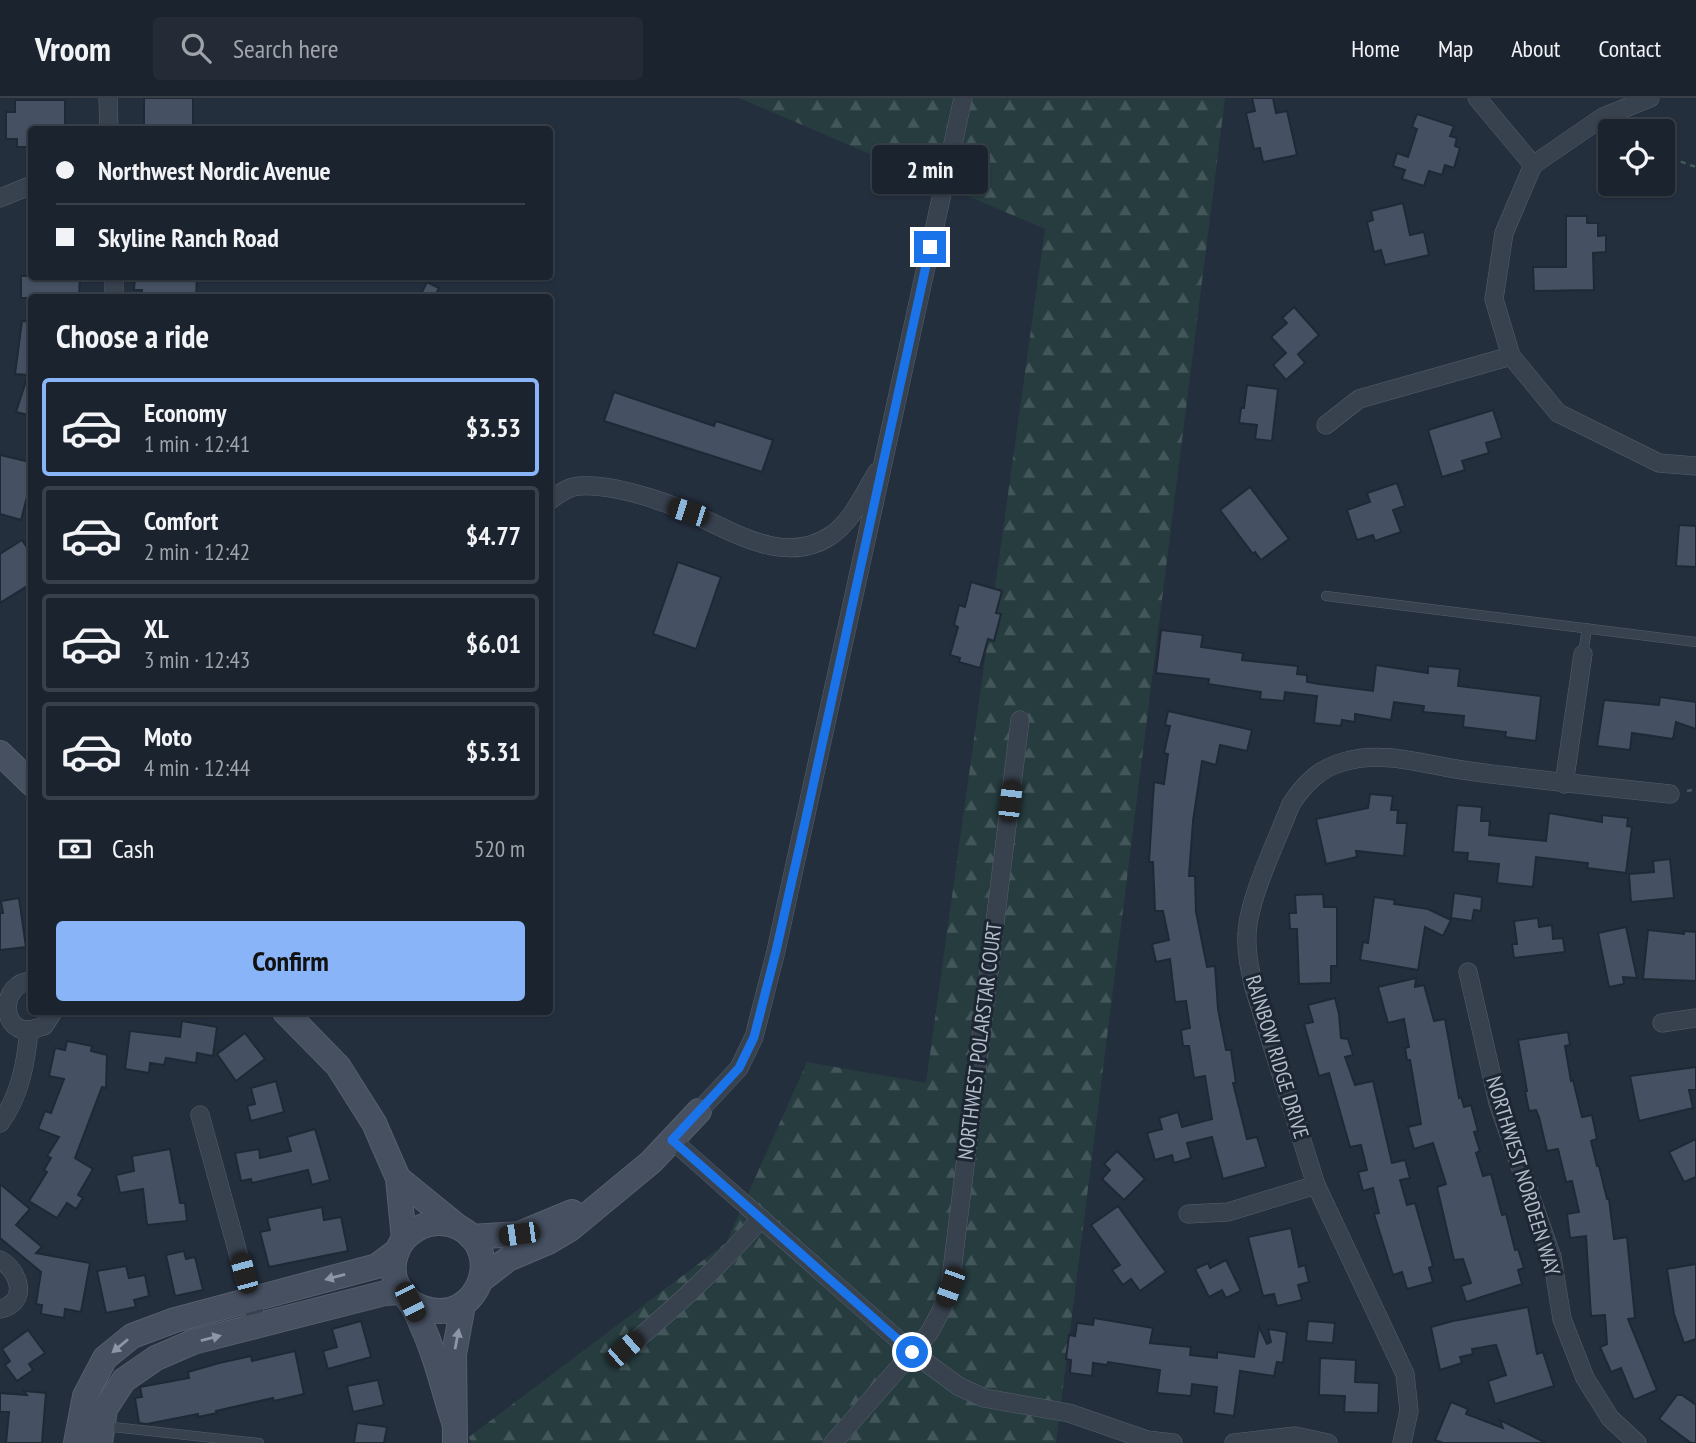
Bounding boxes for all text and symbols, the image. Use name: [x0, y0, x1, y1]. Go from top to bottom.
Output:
search box: [153, 17, 643, 80]
text: Vroom: [35, 27, 111, 70]
icon: search: [177, 29, 215, 67]
text: Search here: [233, 32, 339, 65]
text: Home: [1351, 33, 1400, 64]
text: Map: [1438, 33, 1473, 64]
text: About: [1511, 33, 1560, 64]
text: Contact: [1598, 33, 1661, 64]
map controls: [1598, 119, 1675, 196]
button: locate: [1598, 119, 1675, 196]
callout: 2 min: [872, 145, 988, 194]
text: Northwest Nordic Avenue: [98, 154, 331, 187]
text: 2 min: [907, 155, 953, 184]
text: Skyline Ranch Road: [98, 221, 279, 254]
route end: [914, 231, 946, 263]
text: Choose a ride: [56, 315, 209, 357]
icon: car: [60, 396, 123, 459]
text: Economy: [144, 396, 226, 429]
text: $3.53: [466, 411, 521, 444]
text: 1 min · 12:41: [144, 429, 250, 458]
car: [665, 496, 712, 528]
icon: car: [60, 504, 123, 567]
text: Comfort: [144, 504, 218, 537]
text: $4.77: [466, 519, 521, 552]
text: 2 min · 12:42: [144, 537, 250, 566]
icon: car: [60, 612, 123, 675]
text: XL: [144, 612, 169, 645]
text: $6.01: [466, 627, 521, 660]
text: 3 min · 12:43: [144, 645, 250, 674]
icon: car: [60, 720, 123, 783]
text: Moto: [144, 720, 192, 753]
text: $5.31: [466, 735, 521, 768]
text: 4 min · 12:44: [144, 753, 250, 782]
car: [998, 779, 1023, 823]
icon: cash: [56, 830, 94, 868]
text: Cash: [112, 832, 154, 865]
text: 520 m: [474, 834, 525, 863]
street label: NORTHWEST POLARSTAR COURT: [952, 920, 1008, 1161]
button: Confirm: [56, 921, 525, 1001]
street label: RAINBOW RIDGE DRIVE: [1240, 972, 1315, 1142]
street label: NORTHWEST NORDEEN WAY: [1480, 1073, 1567, 1279]
car: [497, 1221, 542, 1247]
car: [229, 1250, 260, 1296]
car: [933, 1264, 968, 1310]
one-way arrow: [324, 1272, 346, 1283]
car: [392, 1279, 429, 1325]
car: [603, 1327, 648, 1371]
one-way arrow: [451, 1328, 462, 1350]
one-way arrow: [200, 1332, 222, 1343]
route start: [896, 1336, 928, 1368]
one-way arrow: [111, 1338, 128, 1353]

